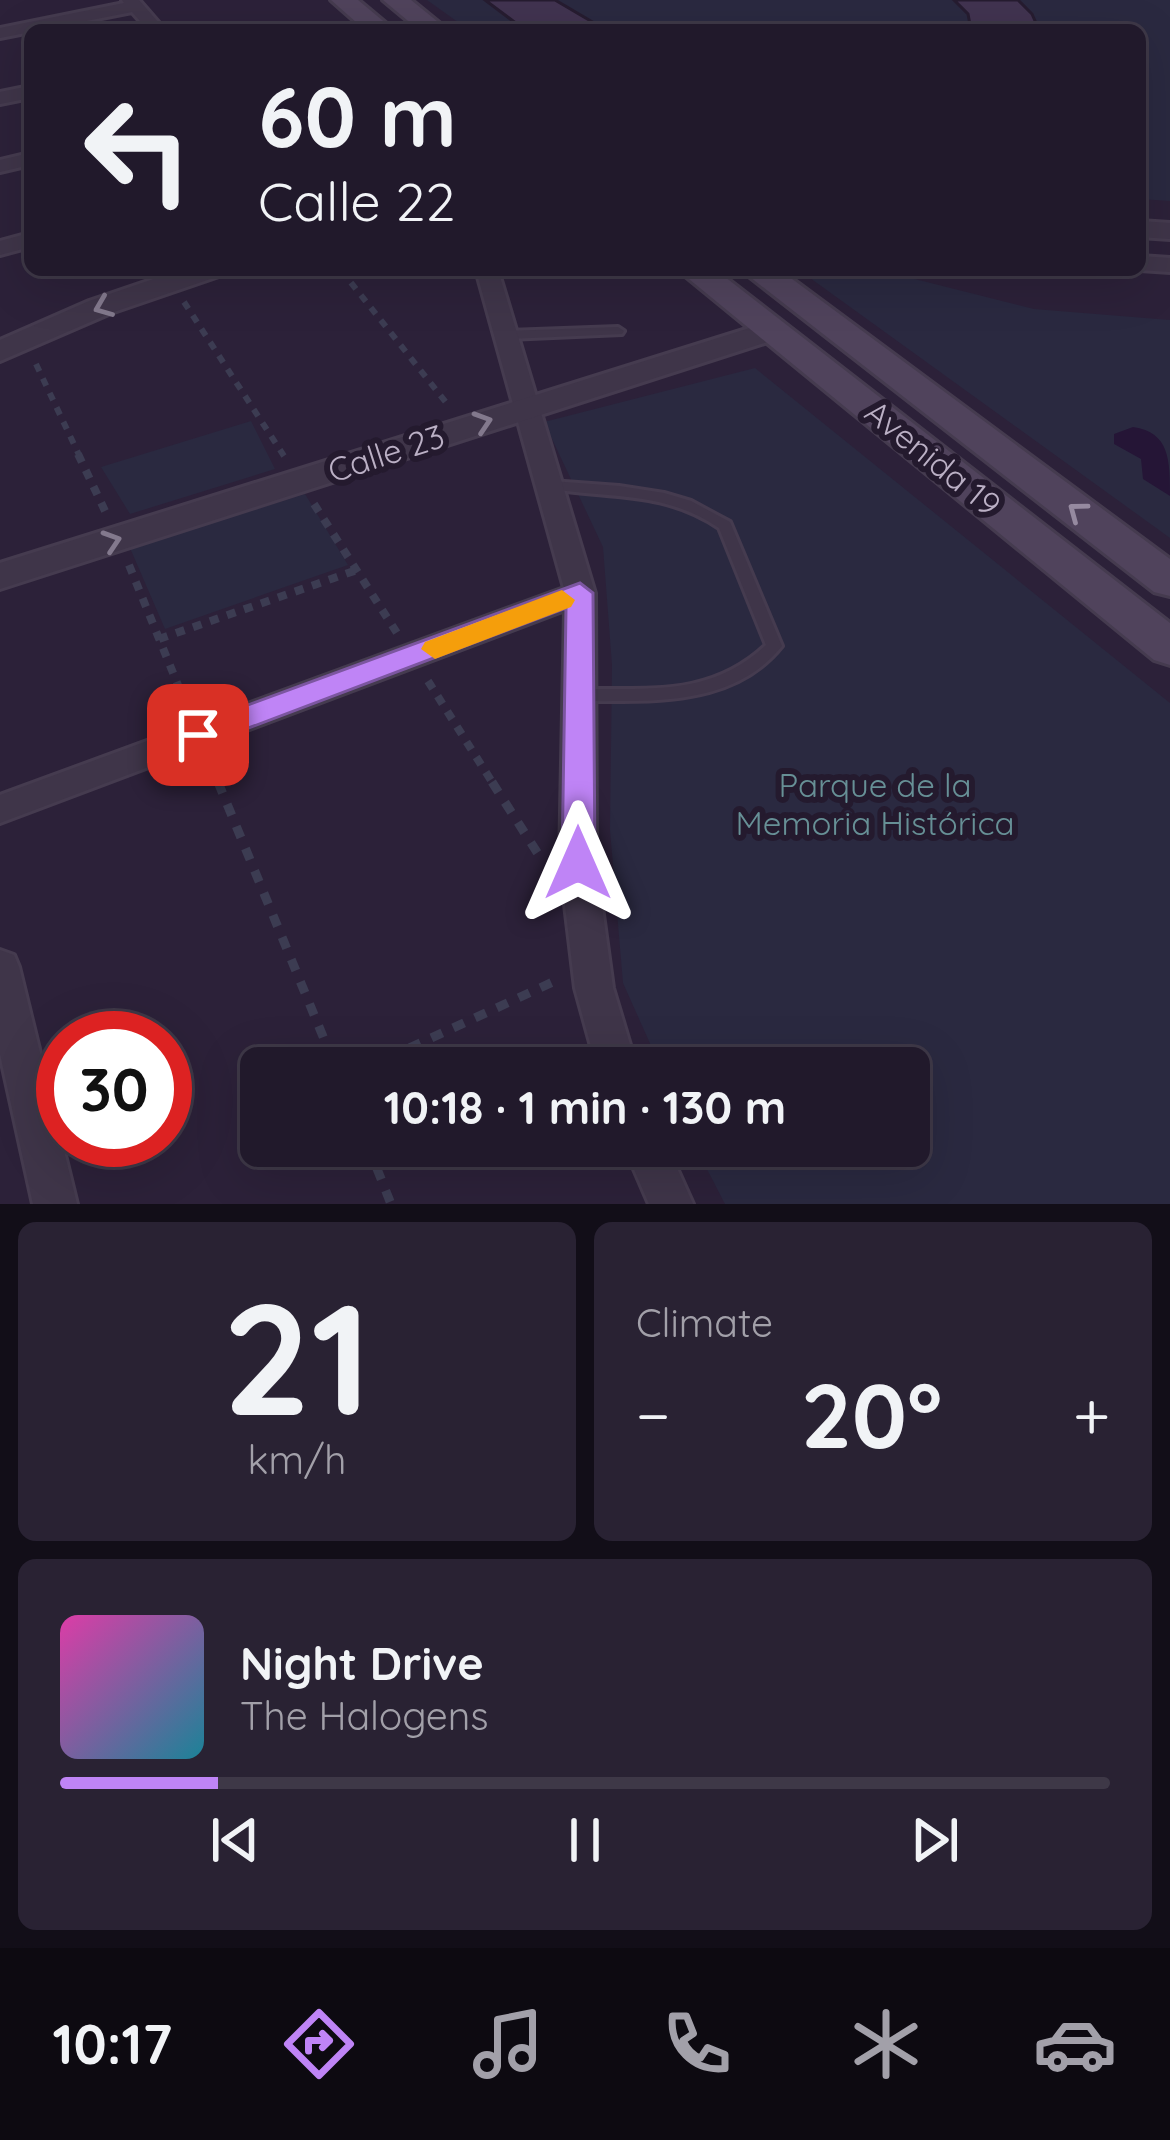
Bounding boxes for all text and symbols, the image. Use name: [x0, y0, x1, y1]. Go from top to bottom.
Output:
text: 60 m: [258, 63, 457, 168]
icon: left: [60, 72, 216, 228]
text: Calle 22: [258, 167, 455, 235]
one-way arrow: [93, 293, 114, 317]
street label: Avenida 19: [857, 391, 1009, 525]
one-way arrow: [472, 412, 493, 437]
street label: Calle 23: [323, 415, 449, 491]
one-way arrow: [1068, 504, 1090, 525]
one-way arrow: [101, 530, 122, 555]
pin: [147, 684, 249, 786]
icon: arrive: [165, 702, 231, 768]
park label: Parque de la Memoria Histórica: [735, 764, 1015, 843]
position arrow: [515, 800, 641, 926]
speed limit sign: 30: [36, 1011, 192, 1167]
text: 10:18 · 1 min · 130 m: [384, 1079, 786, 1135]
text: 21: [222, 1259, 372, 1454]
text: Climate: [636, 1298, 773, 1347]
text: 20°: [801, 1358, 942, 1471]
text: −: [636, 1373, 670, 1456]
text: +: [1073, 1373, 1110, 1456]
text: km/h: [248, 1435, 346, 1484]
text: Night Drive: [240, 1635, 484, 1691]
text: The Halogens: [240, 1691, 489, 1740]
icon: previous: [202, 1807, 268, 1873]
icon: pause: [552, 1807, 618, 1873]
icon: next: [902, 1807, 968, 1873]
icon: directions: [277, 2002, 361, 2086]
icon: music: [466, 2002, 550, 2086]
icon: phone: [655, 2002, 739, 2086]
icon: climate: [844, 2002, 928, 2086]
icon: car: [1033, 2002, 1117, 2086]
text: 10:17: [53, 2010, 172, 2078]

